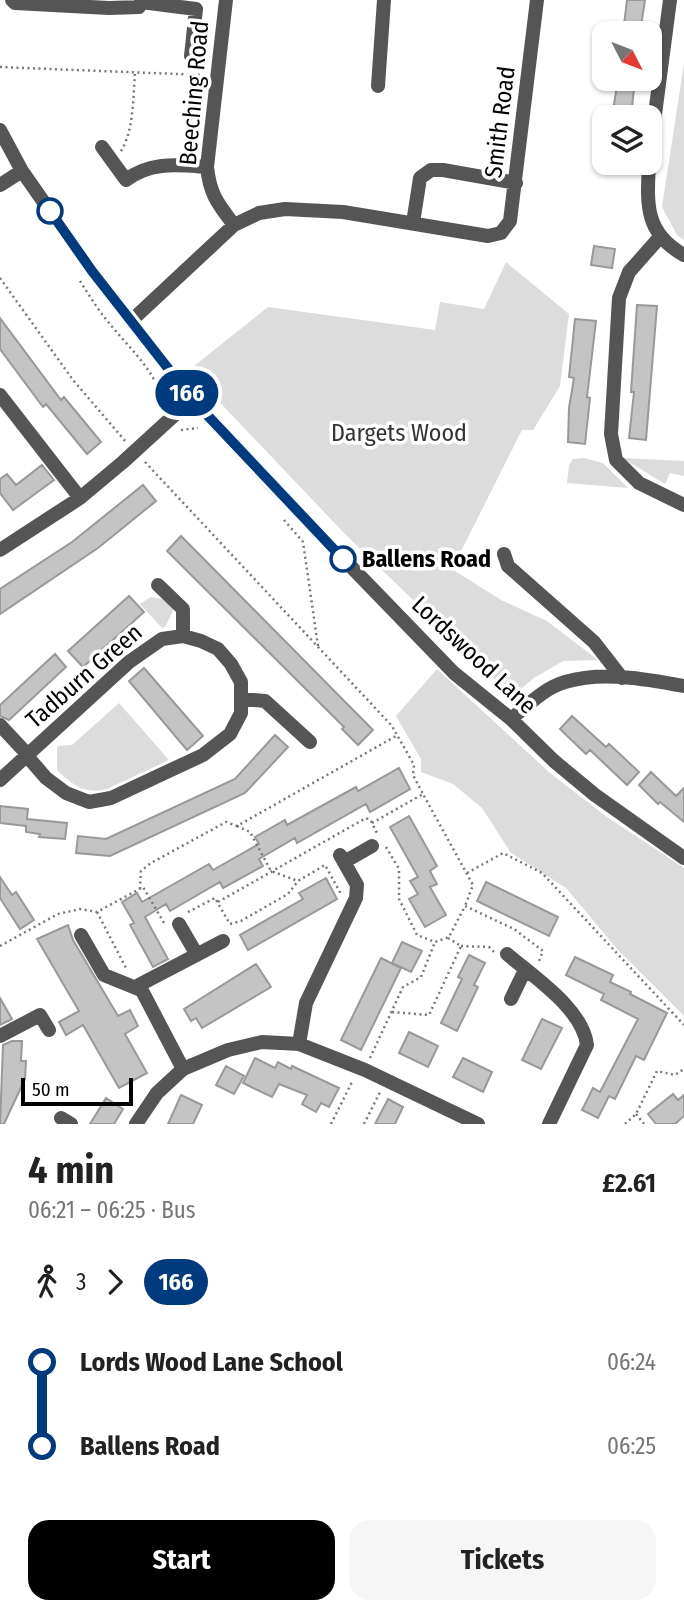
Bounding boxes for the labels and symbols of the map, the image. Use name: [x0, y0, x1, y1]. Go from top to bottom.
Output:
street label: Beeching Road: [174, 19, 214, 167]
north arrow: [592, 21, 662, 91]
street label: Smith Road: [479, 65, 521, 179]
unlabelled marker: [37, 198, 63, 224]
line badge: 166: [147, 370, 227, 416]
park label: Dargets Wood: [331, 419, 467, 447]
place label: Ballens Road: [362, 545, 491, 573]
marker: Ballens Road: [330, 546, 356, 572]
street label: Lordswood Lane: [406, 590, 542, 720]
street label: Tadburn Green: [20, 618, 148, 734]
scale bar: [21, 1075, 133, 1107]

